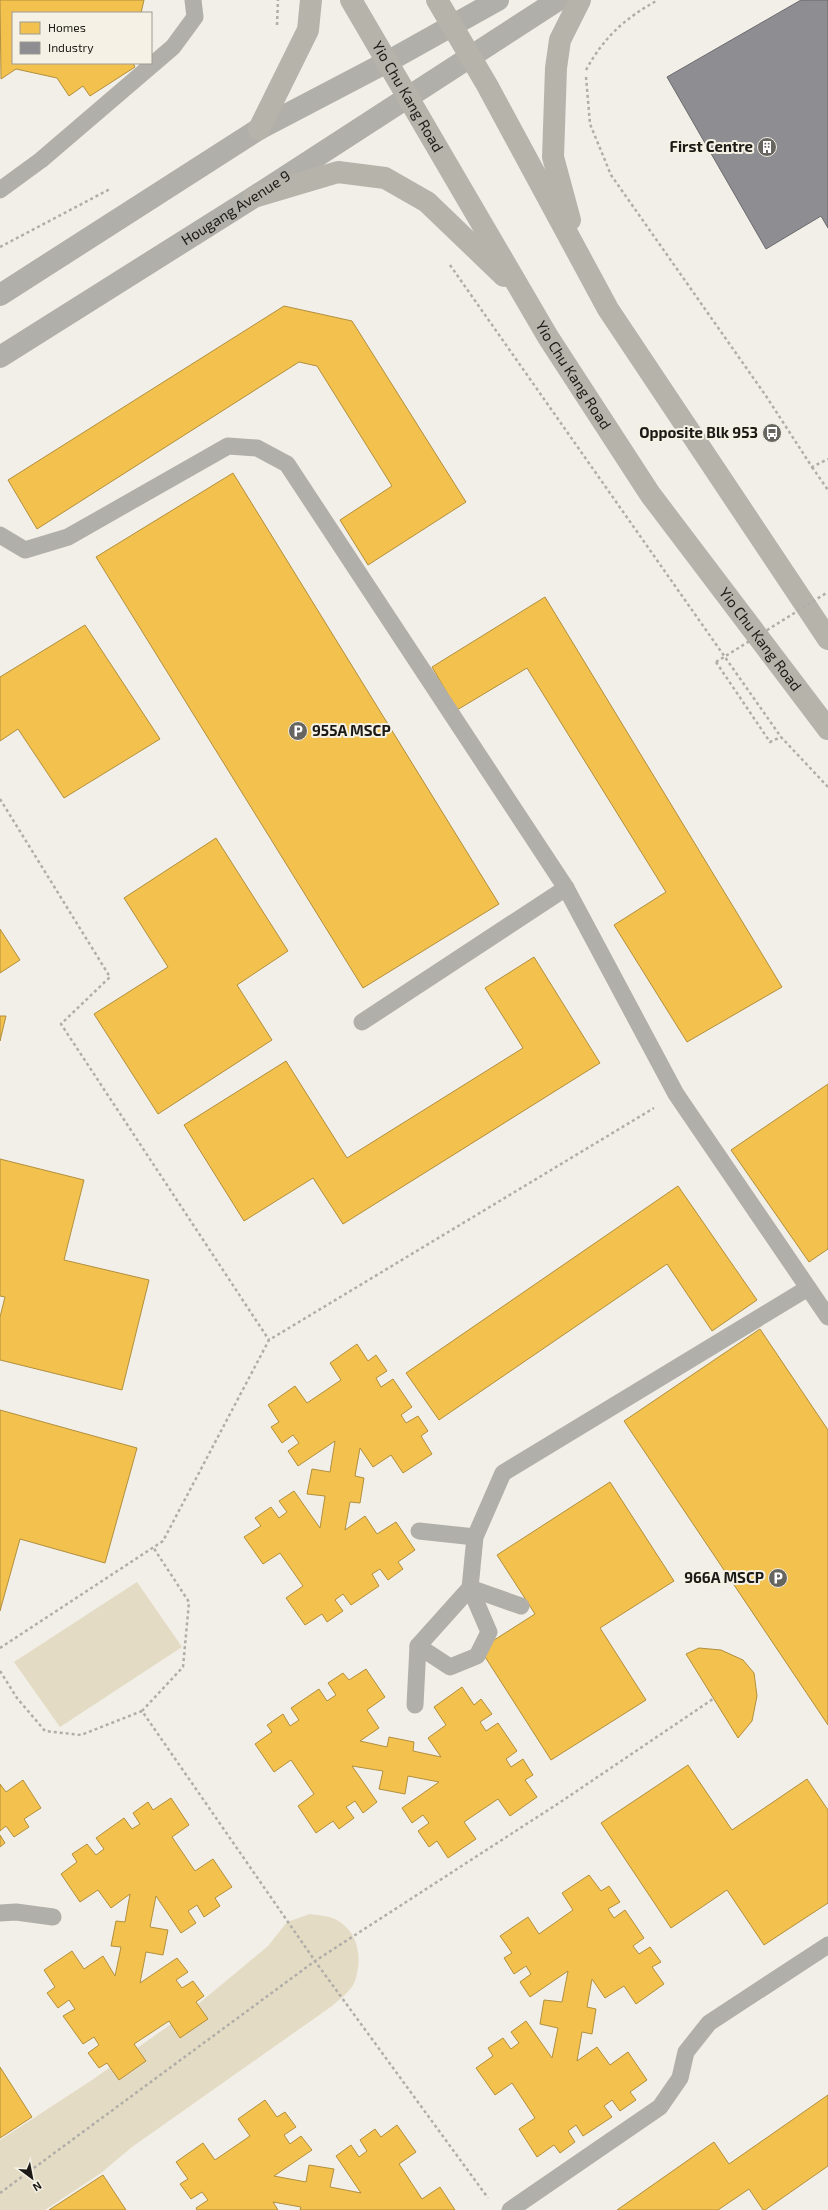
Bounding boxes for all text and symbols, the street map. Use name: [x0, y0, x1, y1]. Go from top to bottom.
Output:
legend: [12, 12, 152, 64]
text: Homes: [48, 20, 86, 34]
street label: Yio Chu Kang Road: [369, 37, 448, 155]
text: Industry: [48, 40, 94, 54]
building icon: First Centre: [756, 136, 778, 158]
place label: First Centre: [670, 137, 753, 155]
street label: Hougang Avenue 9: [177, 166, 293, 249]
street label: Yio Chu Kang Road: [532, 317, 615, 432]
bus stop icon: Opposite Blk 953: [761, 422, 783, 444]
place label: Opposite Blk 953: [639, 423, 758, 441]
street label: Yio Chu Kang Road: [716, 583, 806, 694]
parking icon: 955A MSCP: [287, 720, 309, 742]
place label: 955A MSCP: [312, 721, 391, 739]
parking icon: 966A MSCP: [767, 1567, 789, 1589]
place label: 966A MSCP: [684, 1568, 764, 1586]
north arrow: [12, 2158, 52, 2198]
text: N: [31, 2179, 44, 2195]

